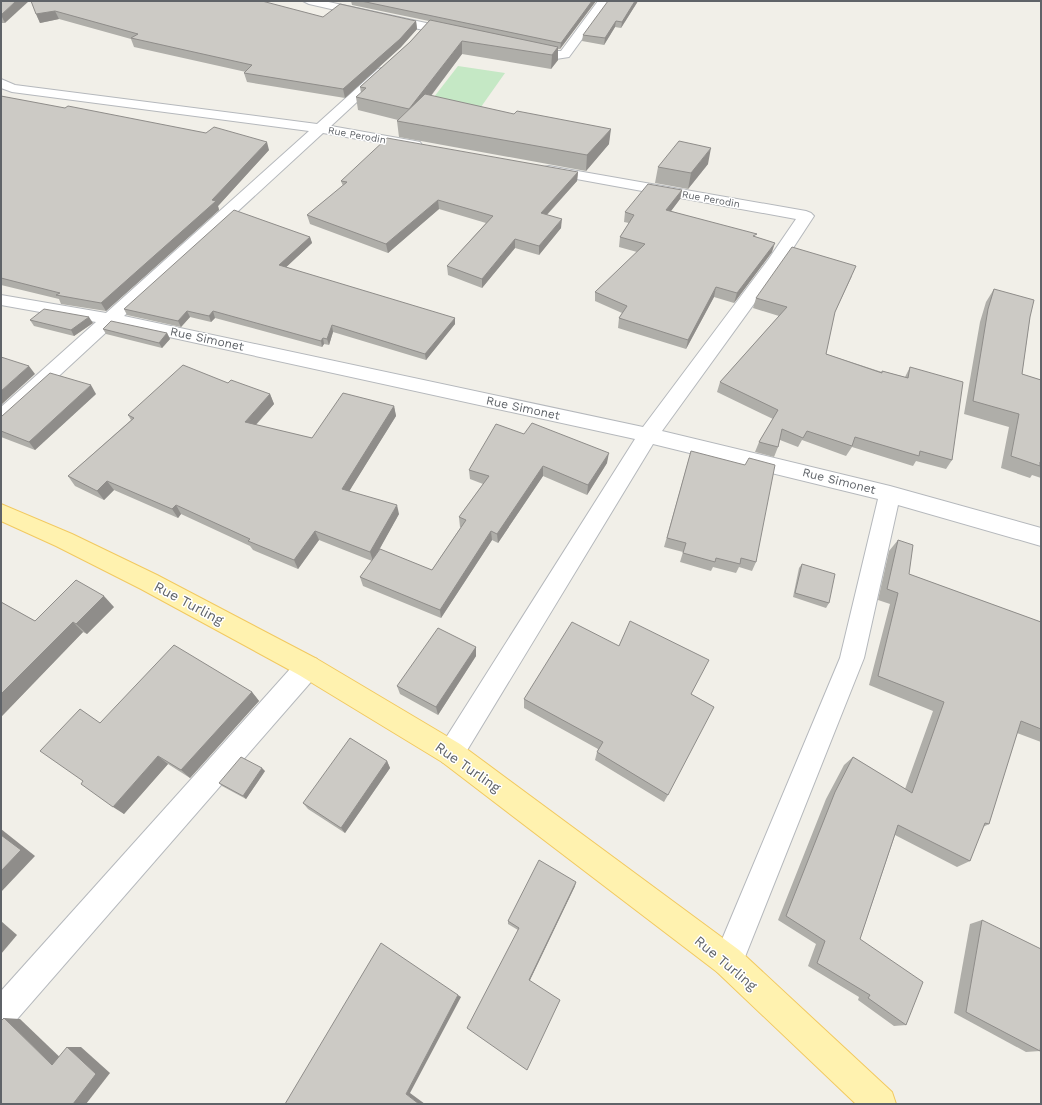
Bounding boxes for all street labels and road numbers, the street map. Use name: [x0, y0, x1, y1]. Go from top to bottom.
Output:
street label: Rue Perodin: [327, 124, 387, 146]
street label: Rue Perodin: [681, 188, 741, 210]
street label: Rue Simonet: [169, 324, 245, 354]
street label: Rue Simonet: [485, 393, 561, 423]
street label: Rue Simonet: [801, 465, 877, 497]
street label: Rue Turling: [152, 578, 227, 628]
street label: Rue Turling: [432, 739, 504, 796]
street label: Rue Turling: [692, 932, 761, 994]

